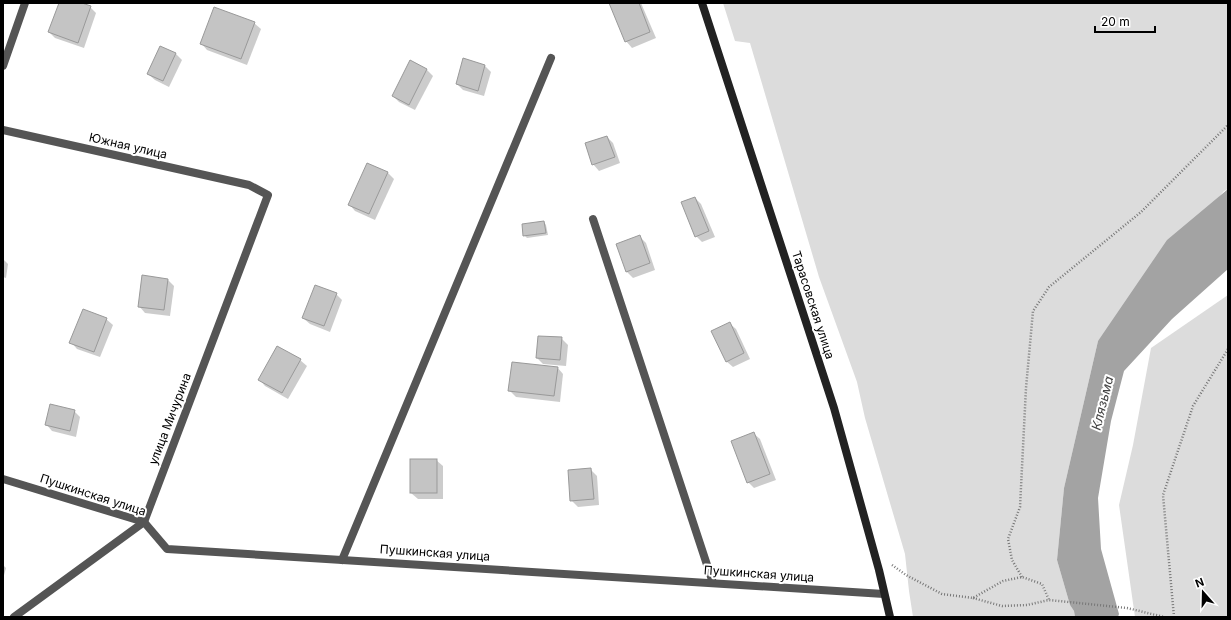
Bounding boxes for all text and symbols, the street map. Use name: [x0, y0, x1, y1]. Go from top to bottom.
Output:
scale bar: [1095, 8, 1155, 34]
text: 20 m: [1101, 14, 1130, 29]
street label: Южная улица: [88, 129, 169, 162]
street label: Тарасовская улица: [789, 249, 838, 361]
street label: улица Мичурина: [145, 371, 194, 467]
water label: Клязьма: [1088, 374, 1116, 432]
street label: Пушкинская улица: [38, 470, 148, 519]
street label: Пушкинская улица: [379, 541, 491, 564]
street label: Пушкинская улица: [703, 562, 815, 585]
north arrow: [1183, 572, 1223, 612]
text: N: [1193, 575, 1206, 591]

